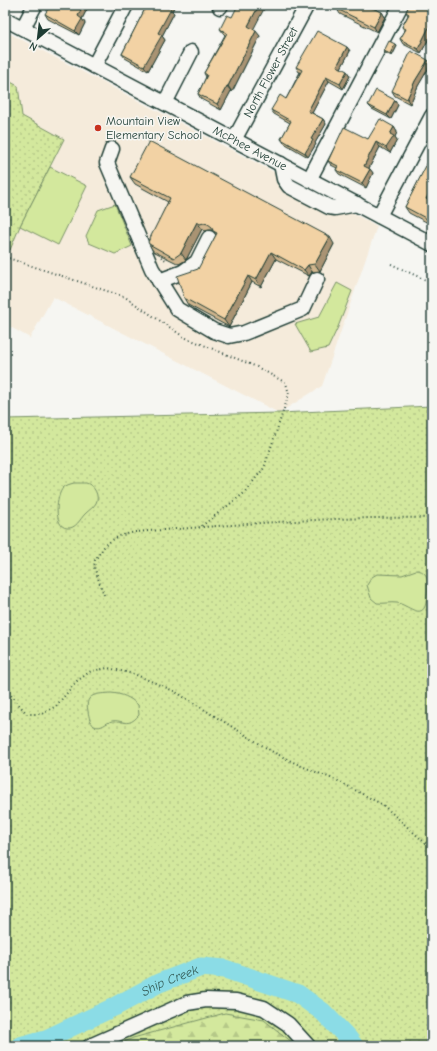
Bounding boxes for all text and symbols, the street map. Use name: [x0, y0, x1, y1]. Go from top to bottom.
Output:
north arrow: [18, 18, 58, 58]
street label: North Flower Street: [241, 24, 301, 120]
text: N: [27, 39, 40, 54]
place label: Mountain View Elementary School: [106, 114, 202, 142]
marker: Mountain View Elementary School: [93, 123, 103, 133]
street label: McPhee Avenue: [211, 123, 289, 173]
water label: Ship Creek: [139, 962, 201, 999]

